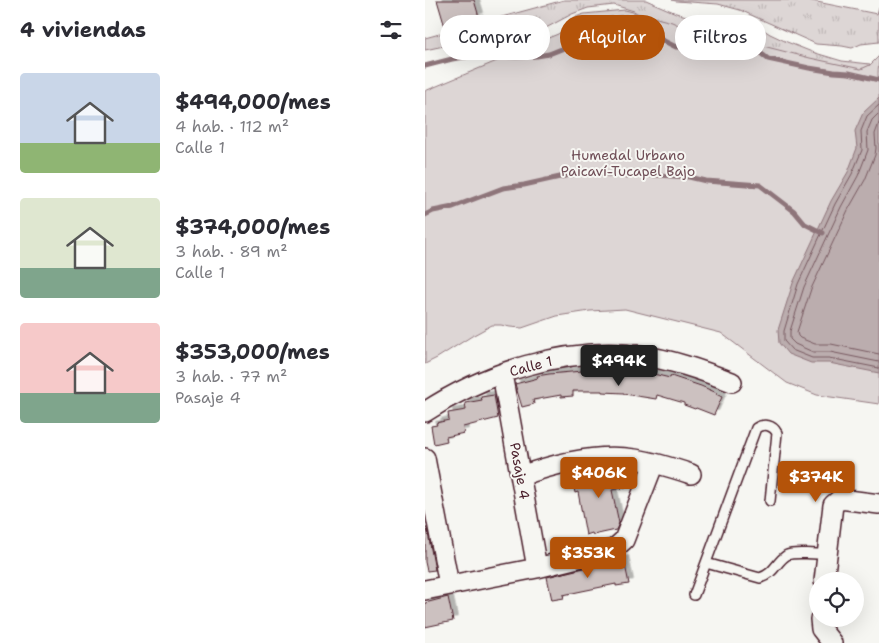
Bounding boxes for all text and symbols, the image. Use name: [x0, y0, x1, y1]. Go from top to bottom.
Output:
chip: Comprar: [440, 15, 550, 60]
chip: Alquilar: [560, 15, 665, 60]
chip: Filtros: [675, 15, 766, 60]
text: 4 viviendas: [20, 16, 146, 44]
icon: filters: [377, 16, 405, 44]
text: $494,000/mes: [175, 88, 331, 116]
icon: home: [60, 93, 120, 153]
text: 4 hab. · 112 m²: [175, 116, 289, 137]
text: Calle 1: [175, 137, 225, 158]
park label: Humedal Urbano Paicaví-Tucapel Bajo: [561, 146, 695, 180]
text: $374,000/mes: [175, 213, 330, 241]
icon: home: [60, 218, 120, 278]
text: 3 hab. · 89 m²: [175, 241, 288, 262]
text: Calle 1: [175, 262, 225, 283]
text: $353,000/mes: [175, 338, 330, 366]
icon: home: [60, 343, 120, 403]
pin: $494K: [584, 344, 654, 387]
text: $494K: [592, 350, 646, 371]
street label: Calle 1: [507, 352, 555, 380]
text: 3 hab. · 77 m²: [175, 366, 287, 387]
text: Pasaje 4: [175, 387, 241, 408]
street label: Pasaje 4: [506, 441, 534, 501]
pin: $406K: [564, 456, 634, 499]
pin: $374K: [781, 460, 851, 503]
text: $406K: [571, 462, 627, 483]
text: $374K: [789, 466, 843, 487]
pin: $353K: [553, 536, 623, 579]
text: $353K: [561, 542, 615, 563]
map controls: [809, 572, 864, 627]
button: locate: [809, 572, 864, 627]

